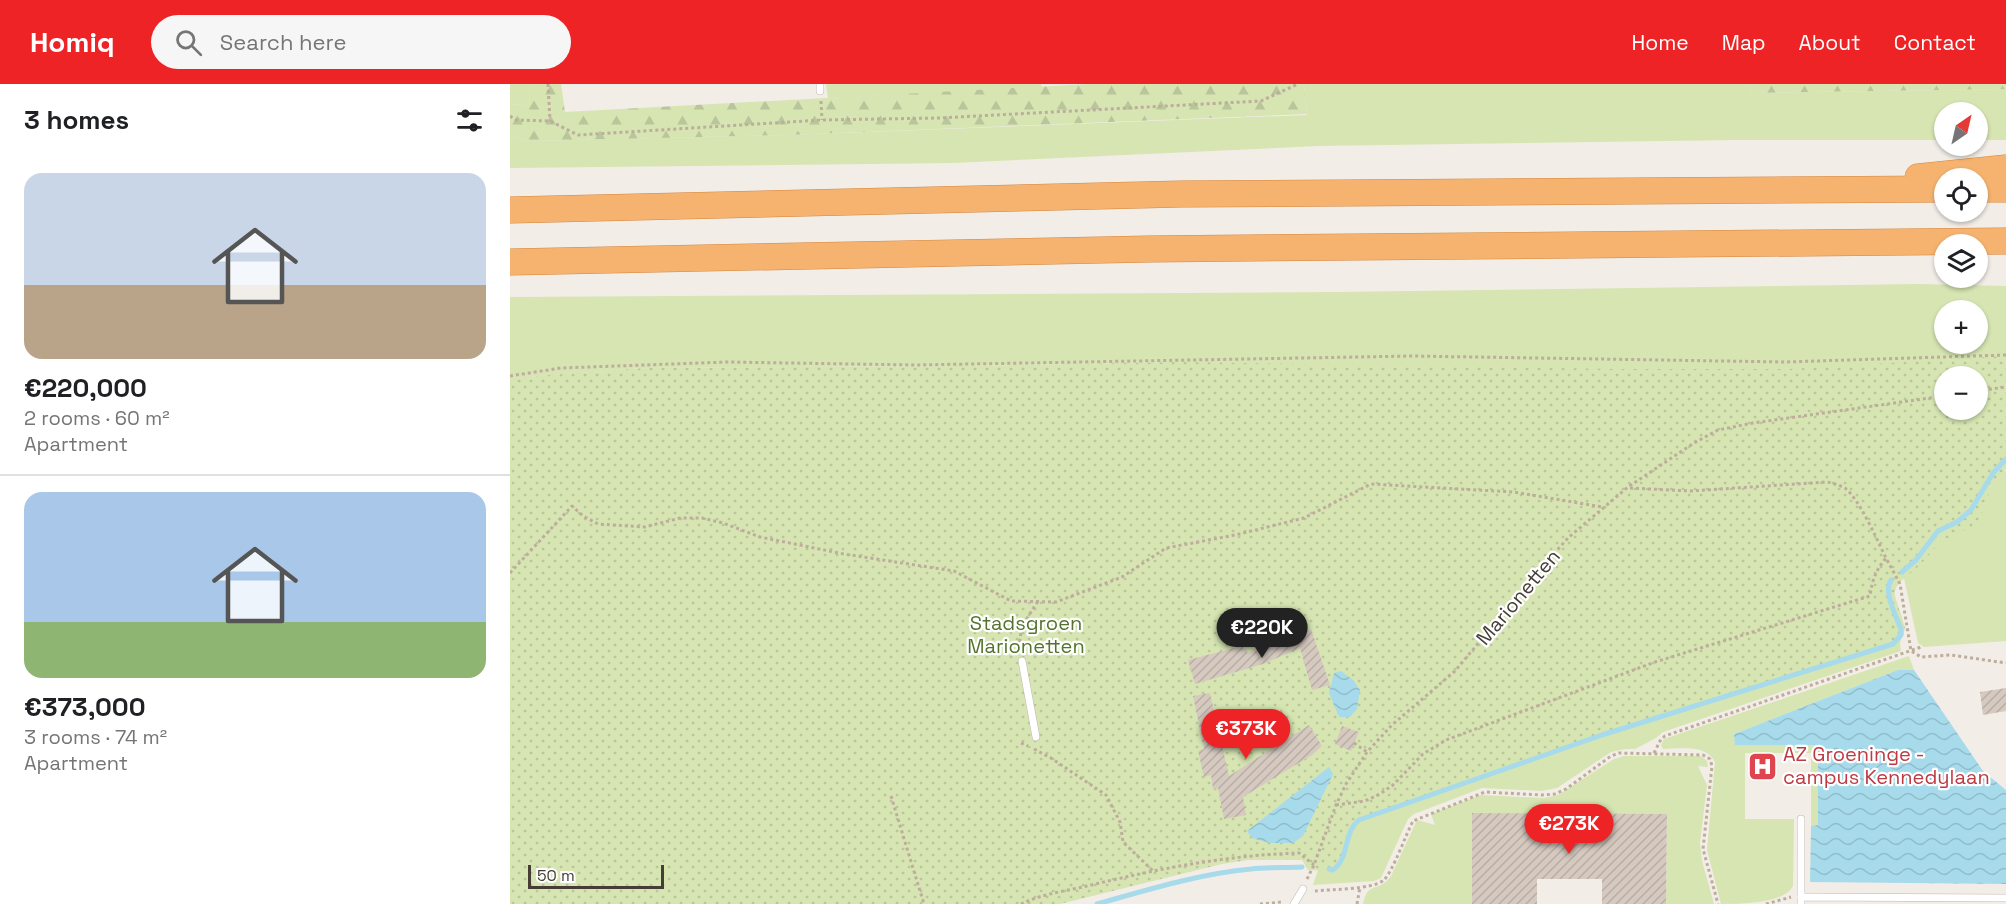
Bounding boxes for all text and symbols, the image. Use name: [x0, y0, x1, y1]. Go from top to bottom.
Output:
search box: [151, 15, 571, 69]
text: Homiq: [30, 24, 115, 60]
icon: search: [172, 26, 205, 59]
text: Search here: [220, 28, 347, 56]
text: Home: [1631, 29, 1689, 56]
text: Map: [1722, 29, 1766, 56]
text: About: [1799, 29, 1861, 56]
text: Contact: [1894, 29, 1976, 56]
north arrow: [1934, 102, 1988, 156]
map controls: [1934, 102, 1988, 420]
text: 3 homes: [24, 103, 129, 137]
icon: filters: [453, 104, 486, 137]
button: locate: [1934, 168, 1988, 222]
icon: home: [201, 212, 309, 320]
button: layers: [1934, 234, 1988, 288]
button: +: [1934, 300, 1988, 354]
button: −: [1934, 366, 1988, 420]
text: €220,000: [24, 371, 147, 405]
text: 2 rooms · 60 m²: [24, 405, 170, 431]
text: Apartment: [24, 431, 128, 457]
icon: home: [201, 531, 309, 639]
street label: Marionetten: [1470, 544, 1566, 650]
pin: €220K: [1220, 608, 1304, 659]
park label: Stadsgroen Marionetten: [967, 610, 1085, 659]
text: €220K: [1231, 614, 1293, 640]
text: €373,000: [24, 690, 146, 724]
pin: €373K: [1204, 709, 1288, 760]
text: €373K: [1215, 715, 1277, 741]
text: 3 rooms · 74 m²: [24, 724, 167, 750]
place label: AZ Groeninge - campus Kennedylaan: [1783, 741, 1990, 790]
text: Apartment: [24, 750, 128, 776]
hospital icon: AZ Groeninge - campus Kennedylaan: [1746, 750, 1778, 782]
pin: €273K: [1527, 804, 1611, 855]
text: €273K: [1539, 810, 1600, 836]
scale bar: [528, 862, 664, 890]
text: 50 m: [537, 865, 575, 886]

